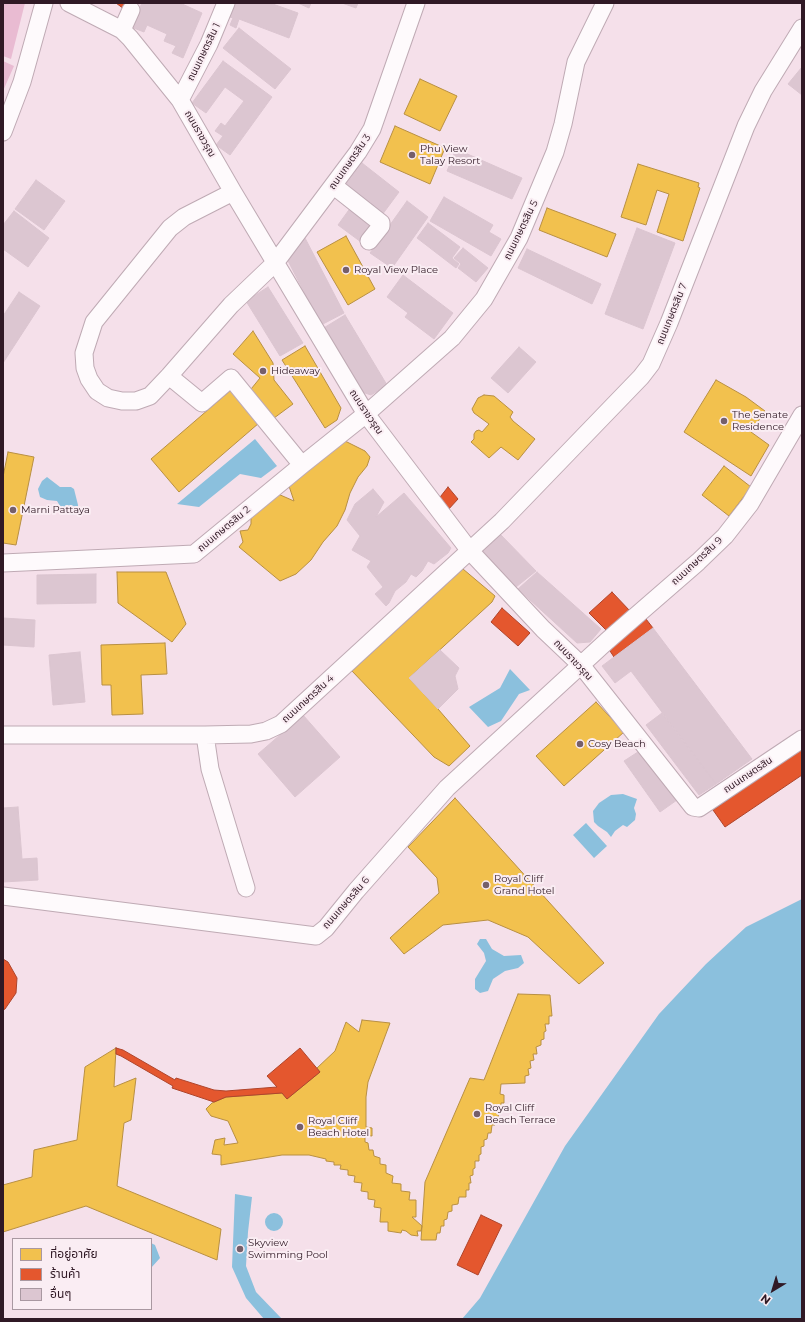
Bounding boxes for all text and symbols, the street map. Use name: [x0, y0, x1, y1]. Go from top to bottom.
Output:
street label: ถนนเกษตรสิน 1: [185, 21, 223, 83]
street label: ถนนราชวรุณ: [182, 109, 218, 159]
street label: ถนนเกษตรสิน 3: [326, 132, 374, 192]
place label: Phu View Talay Resort: [420, 143, 480, 166]
marker: Phu View Talay Resort: [407, 150, 417, 160]
street label: ถนนเกษตรสิน 5: [501, 198, 541, 262]
place label: Royal View Place: [354, 264, 438, 276]
marker: Royal View Place: [341, 265, 351, 275]
street label: ถนนเกษตรสิน 7: [654, 282, 690, 346]
place label: Hideaway: [271, 365, 320, 377]
marker: Hideaway: [258, 366, 268, 376]
street label: ถนนราชวรุณ: [347, 387, 385, 437]
place label: The Senate Residence: [732, 409, 788, 432]
marker: The Senate Residence: [719, 416, 729, 426]
place label: Marni Pattaya: [21, 504, 90, 516]
street label: ถนนเกษตรสิน 2: [195, 504, 253, 554]
marker: Marni Pattaya: [8, 505, 18, 515]
street label: ถนนเกษตรสิน 9: [669, 534, 725, 588]
street label: ถนนราชวรุณ: [551, 637, 595, 683]
street label: ถนนเกษตรสิน 4: [279, 672, 337, 726]
place label: Cosy Beach: [588, 738, 646, 750]
marker: Cosy Beach: [575, 739, 585, 749]
street label: ถนนเกษตรสิน: [721, 754, 775, 796]
place label: Royal Cliff Grand Hotel: [494, 873, 554, 896]
street label: ถนนเกษตรสิน 6: [320, 874, 372, 932]
marker: Royal Cliff Grand Hotel: [481, 880, 491, 890]
place label: Royal Cliff Beach Terrace: [485, 1102, 556, 1126]
marker: Royal Cliff Beach Terrace: [472, 1109, 482, 1119]
place label: Royal Cliff Beach Hotel: [308, 1115, 369, 1138]
marker: Royal Cliff Beach Hotel: [295, 1122, 305, 1132]
place label: Skyview Swimming Pool: [248, 1237, 328, 1260]
legend: [12, 1238, 152, 1310]
marker: Skyview Swimming Pool: [235, 1244, 245, 1254]
text: ที่อยู่อาศัย: [50, 1246, 98, 1261]
text: ร้านค้า: [50, 1266, 80, 1281]
north arrow: [753, 1270, 793, 1310]
text: อื่นๆ: [50, 1286, 71, 1301]
text: N: [758, 1291, 773, 1308]

